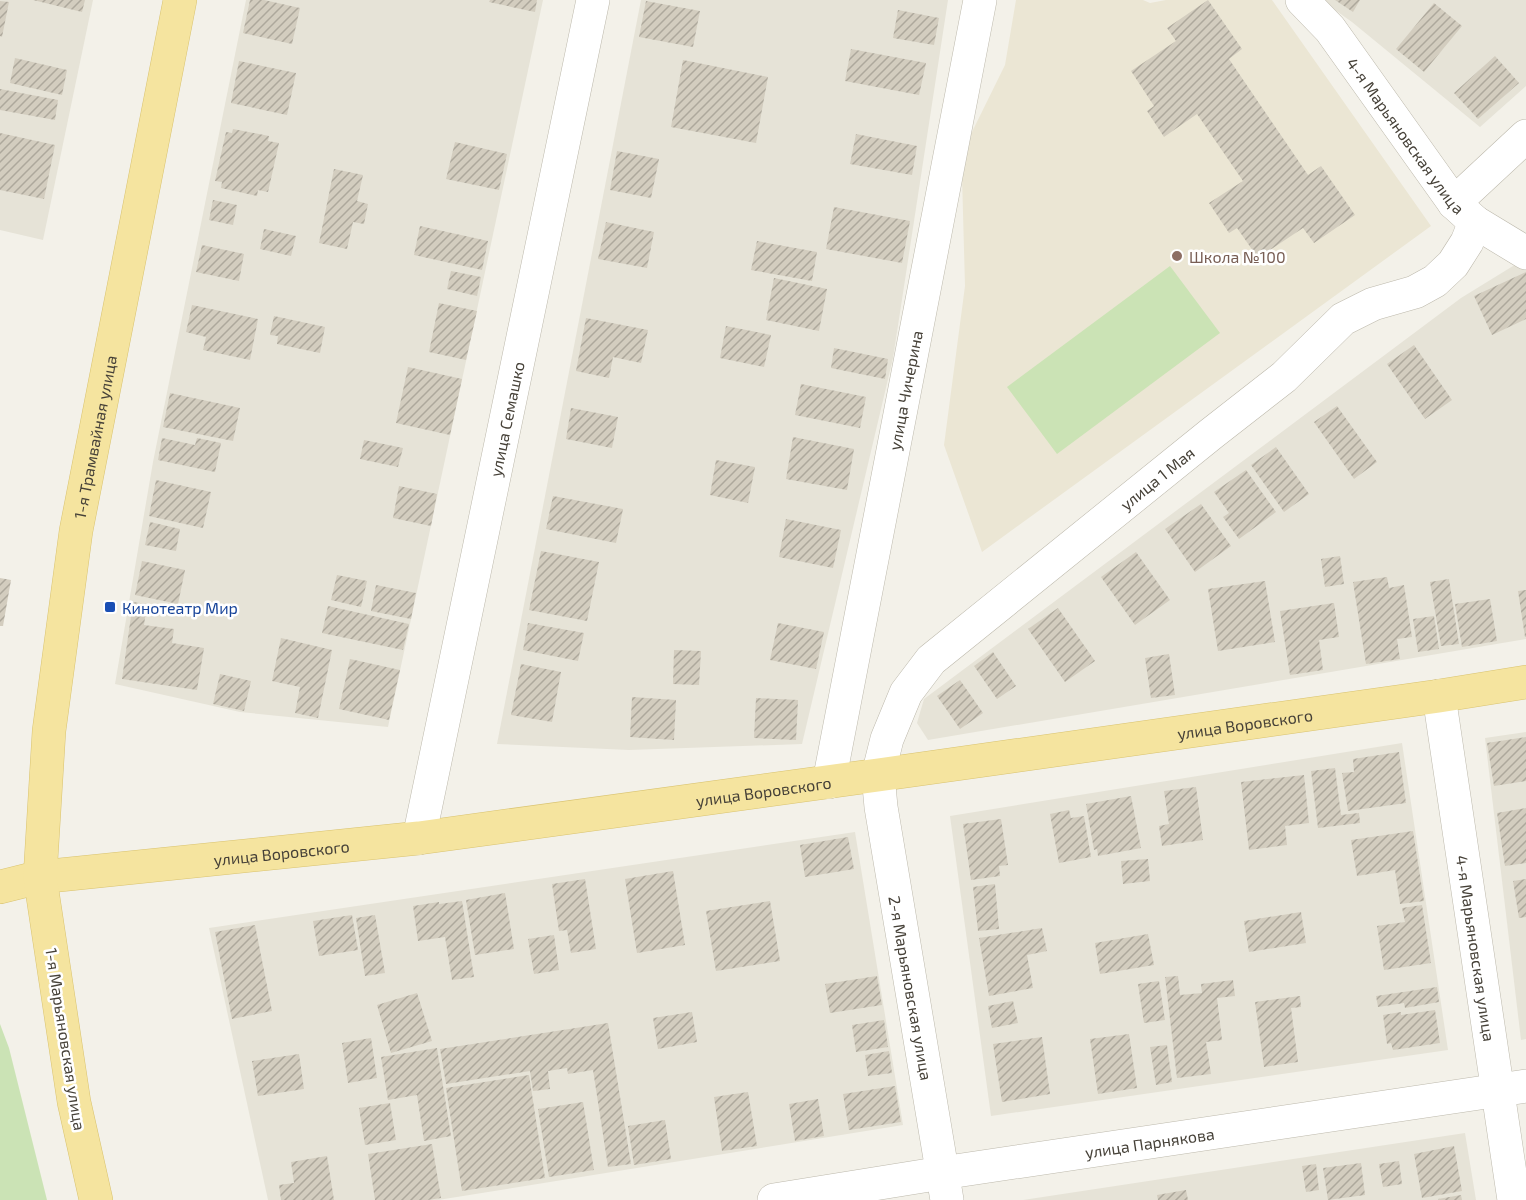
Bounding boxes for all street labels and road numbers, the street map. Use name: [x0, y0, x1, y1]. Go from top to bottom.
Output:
street label: 4-я Марьяновская улица: [1344, 53, 1469, 217]
street label: улица Чичерина: [884, 329, 926, 452]
street label: 1-я Трамвайная улица: [69, 353, 120, 520]
street label: улица Семашко: [485, 360, 527, 479]
street label: улица 1 Мая: [1116, 442, 1198, 514]
street label: улица Воровского: [1176, 704, 1314, 743]
street label: улица Воровского: [695, 772, 833, 810]
street label: улица Воровского: [213, 836, 350, 870]
street label: 4-я Марьяновская улица: [1453, 854, 1500, 1043]
street label: 2-я Марьяновская улица: [884, 894, 937, 1082]
street label: 1-я Марьяновская улица: [41, 946, 90, 1132]
street label: улица Парнякова: [1084, 1123, 1216, 1162]

